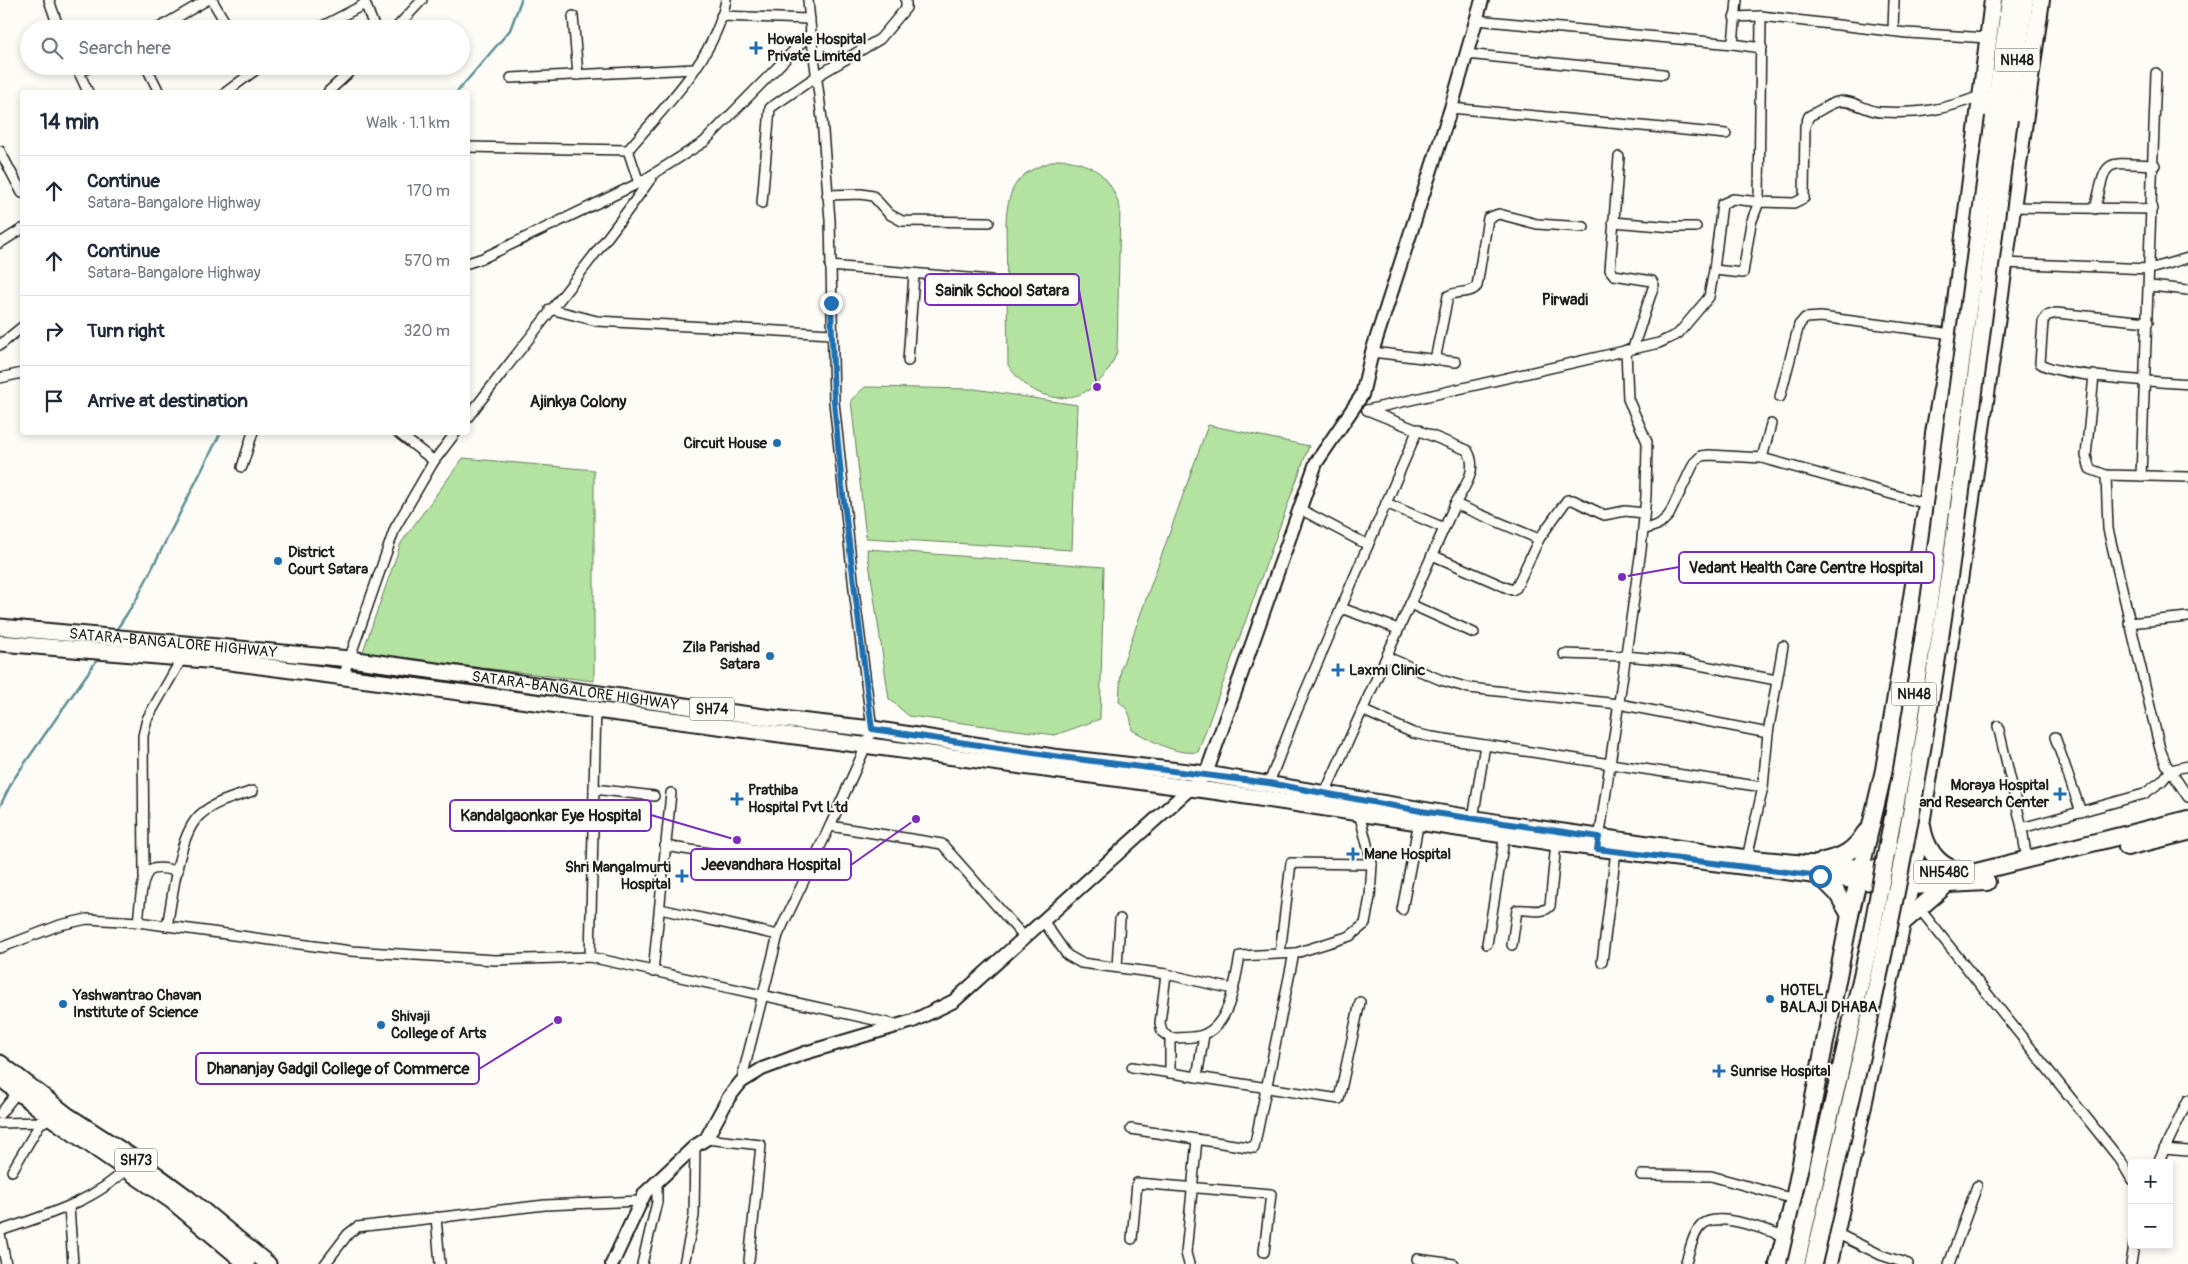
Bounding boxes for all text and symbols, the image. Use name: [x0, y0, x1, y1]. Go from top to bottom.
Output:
search box: [20, 20, 470, 75]
place label: Howale Hospital Private Limited: [767, 30, 866, 66]
icon: search: [38, 34, 66, 62]
text: Search here: [78, 36, 171, 60]
marker: Howale Hospital Private Limited: [749, 41, 763, 55]
road number: NH48: [1994, 48, 2040, 72]
text: 14 min: [40, 109, 99, 136]
text: Walk · 1.1 km: [366, 113, 450, 133]
text: Continue: [87, 169, 160, 193]
icon: ahead: [40, 177, 68, 205]
text: 170 m: [407, 181, 450, 201]
text: Satara-Bangalore Highway: [87, 193, 261, 213]
text: Continue: [87, 239, 160, 263]
icon: ahead: [40, 247, 68, 275]
text: 570 m: [404, 251, 450, 271]
text: Satara-Bangalore Highway: [87, 263, 261, 283]
callout: Sainik School Satara: [925, 274, 1079, 305]
text: Sainik School Satara: [935, 281, 1070, 301]
district label: Pirwadi: [1542, 290, 1588, 310]
route end: [820, 292, 843, 315]
icon: right: [40, 317, 68, 345]
text: Turn right: [87, 319, 165, 343]
text: 320 m: [404, 321, 450, 341]
icon: arrive: [40, 387, 68, 415]
text: Arrive at destination: [87, 389, 248, 413]
district label: Ajinkya Colony: [530, 392, 626, 412]
place label: Circuit House: [683, 434, 768, 453]
marker: Circuit House: [771, 437, 783, 449]
place label: District Court Satara: [288, 543, 368, 579]
callout: Vedant Health Care Centre Hospital: [1679, 552, 1934, 583]
marker: District Court Satara: [272, 555, 284, 567]
text: Vedant Health Care Centre Hospital: [1689, 558, 1924, 578]
street label: SATARA-BANGALORE HIGHWAY: [68, 624, 278, 662]
place label: Zila Parishad Satara: [683, 638, 760, 674]
marker: Zila Parishad Satara: [764, 650, 776, 662]
place label: Laxmi Clinic: [1349, 661, 1426, 680]
marker: Laxmi Clinic: [1331, 663, 1345, 677]
street label: SATARA-BANGALORE HIGHWAY: [471, 667, 680, 715]
road number: NH48: [1892, 682, 1936, 706]
road number: SH74: [690, 698, 734, 721]
place label: Moraya Hospital and Research Center: [1919, 776, 2050, 812]
place label: Prathiba Hospital Pvt Ltd: [748, 781, 848, 817]
marker: Moraya Hospital and Research Center: [2053, 787, 2067, 801]
marker: Prathiba Hospital Pvt Ltd: [730, 792, 744, 806]
callout: Kandalgaonkar Eye Hospital: [450, 800, 651, 831]
text: Kandalgaonkar Eye Hospital: [460, 806, 642, 826]
place label: Mane Hospital: [1364, 845, 1451, 864]
marker: Mane Hospital: [1346, 847, 1360, 861]
callout: Jeevandhara Hospital: [691, 849, 851, 880]
text: Jeevandhara Hospital: [701, 855, 841, 875]
place label: Shri Mangalmurti Hospital: [565, 858, 671, 894]
road number: NH548C: [1914, 860, 1974, 884]
route start: [1809, 865, 1832, 888]
marker: Shri Mangalmurti Hospital: [675, 869, 689, 883]
place label: HOTEL BALAJI DHABA: [1780, 981, 1878, 1017]
place label: Yashwantrao Chavan Institute of Science: [72, 986, 202, 1022]
marker: HOTEL BALAJI DHABA: [1764, 993, 1776, 1005]
marker: Yashwantrao Chavan Institute of Science: [57, 998, 69, 1010]
place label: Shivaji College of Arts: [391, 1007, 487, 1043]
marker: Shivaji College of Arts: [375, 1019, 387, 1031]
callout: Dhananjay Gadgil College of Commerce: [196, 1053, 479, 1084]
text: Dhananjay Gadgil College of Commerce: [207, 1059, 471, 1079]
place label: Sunrise Hospital: [1730, 1062, 1831, 1081]
marker: Sunrise Hospital: [1712, 1064, 1726, 1078]
road number: SH73: [115, 1148, 157, 1172]
map controls: [2128, 1159, 2173, 1249]
button: +: [2128, 1159, 2173, 1204]
button: −: [2128, 1204, 2173, 1249]

